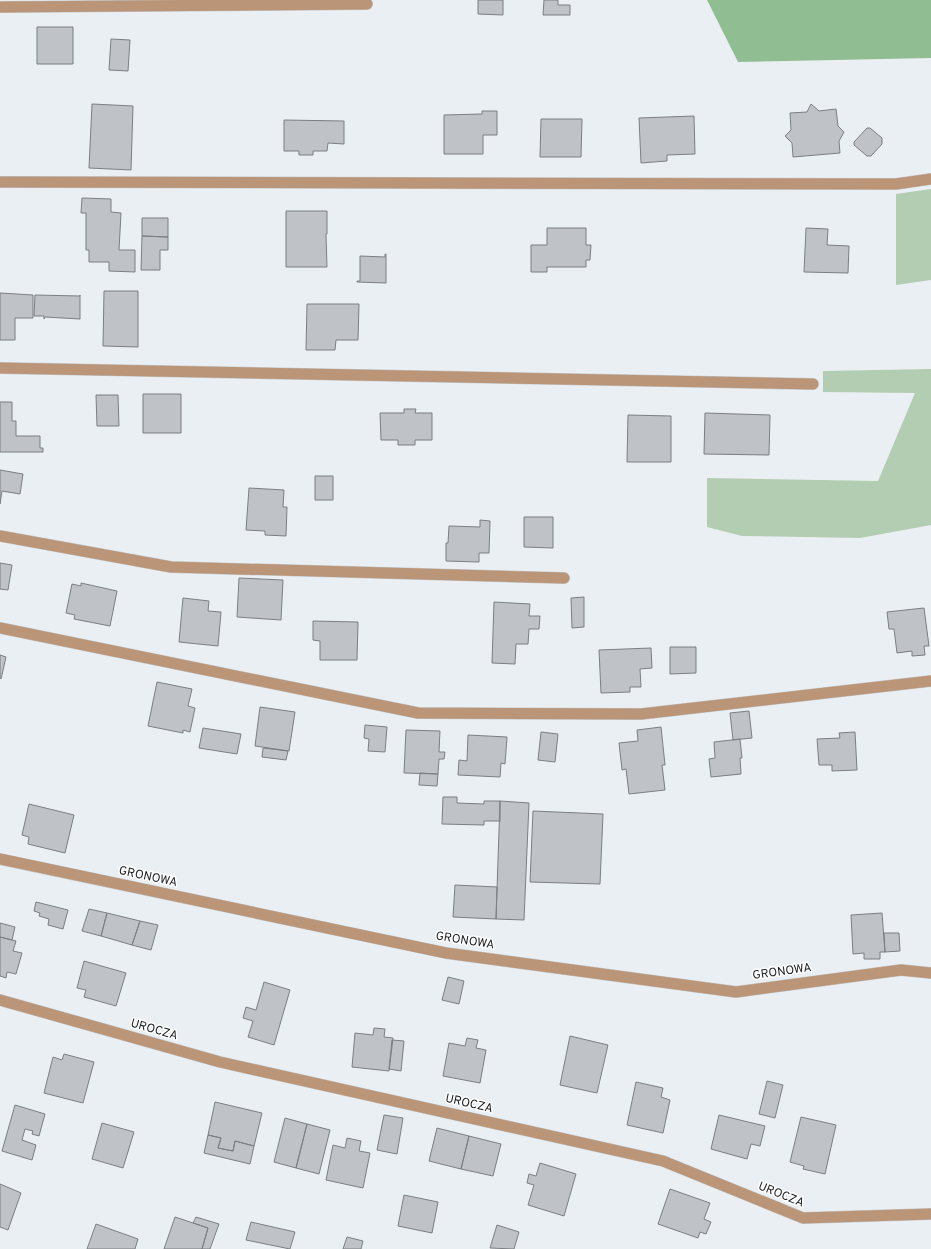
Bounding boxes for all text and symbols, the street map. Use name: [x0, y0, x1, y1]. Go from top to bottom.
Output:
street label: GRONOWA: [117, 863, 179, 891]
street label: GRONOWA: [434, 928, 496, 954]
street label: GRONOWA: [751, 960, 813, 984]
street label: UROCZA: [128, 1016, 180, 1044]
street label: UROCZA: [444, 1091, 494, 1117]
street label: UROCZA: [756, 1179, 806, 1211]

